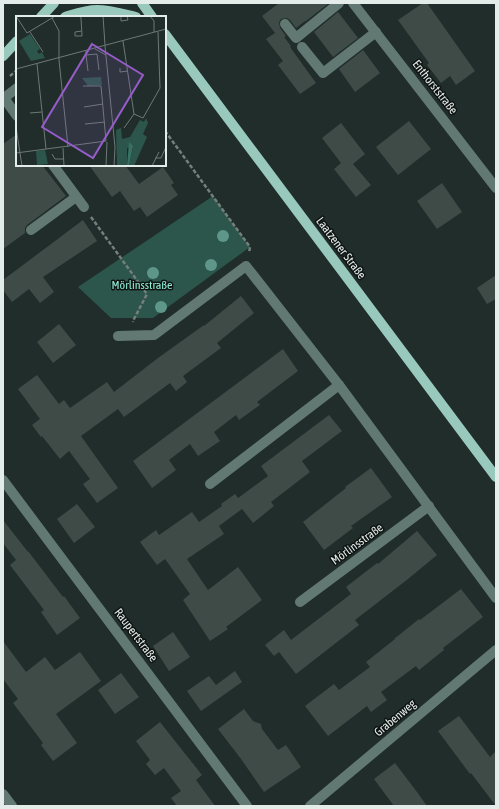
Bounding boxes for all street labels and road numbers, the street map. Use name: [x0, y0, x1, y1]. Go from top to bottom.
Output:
street label: Enthorststraße: [410, 57, 460, 117]
street label: Laatzener Straße: [313, 214, 369, 282]
street label: Mörlinsstraße: [328, 520, 386, 568]
street label: Raupertstraße: [111, 606, 161, 664]
street label: Grabenweg: [371, 696, 419, 739]

